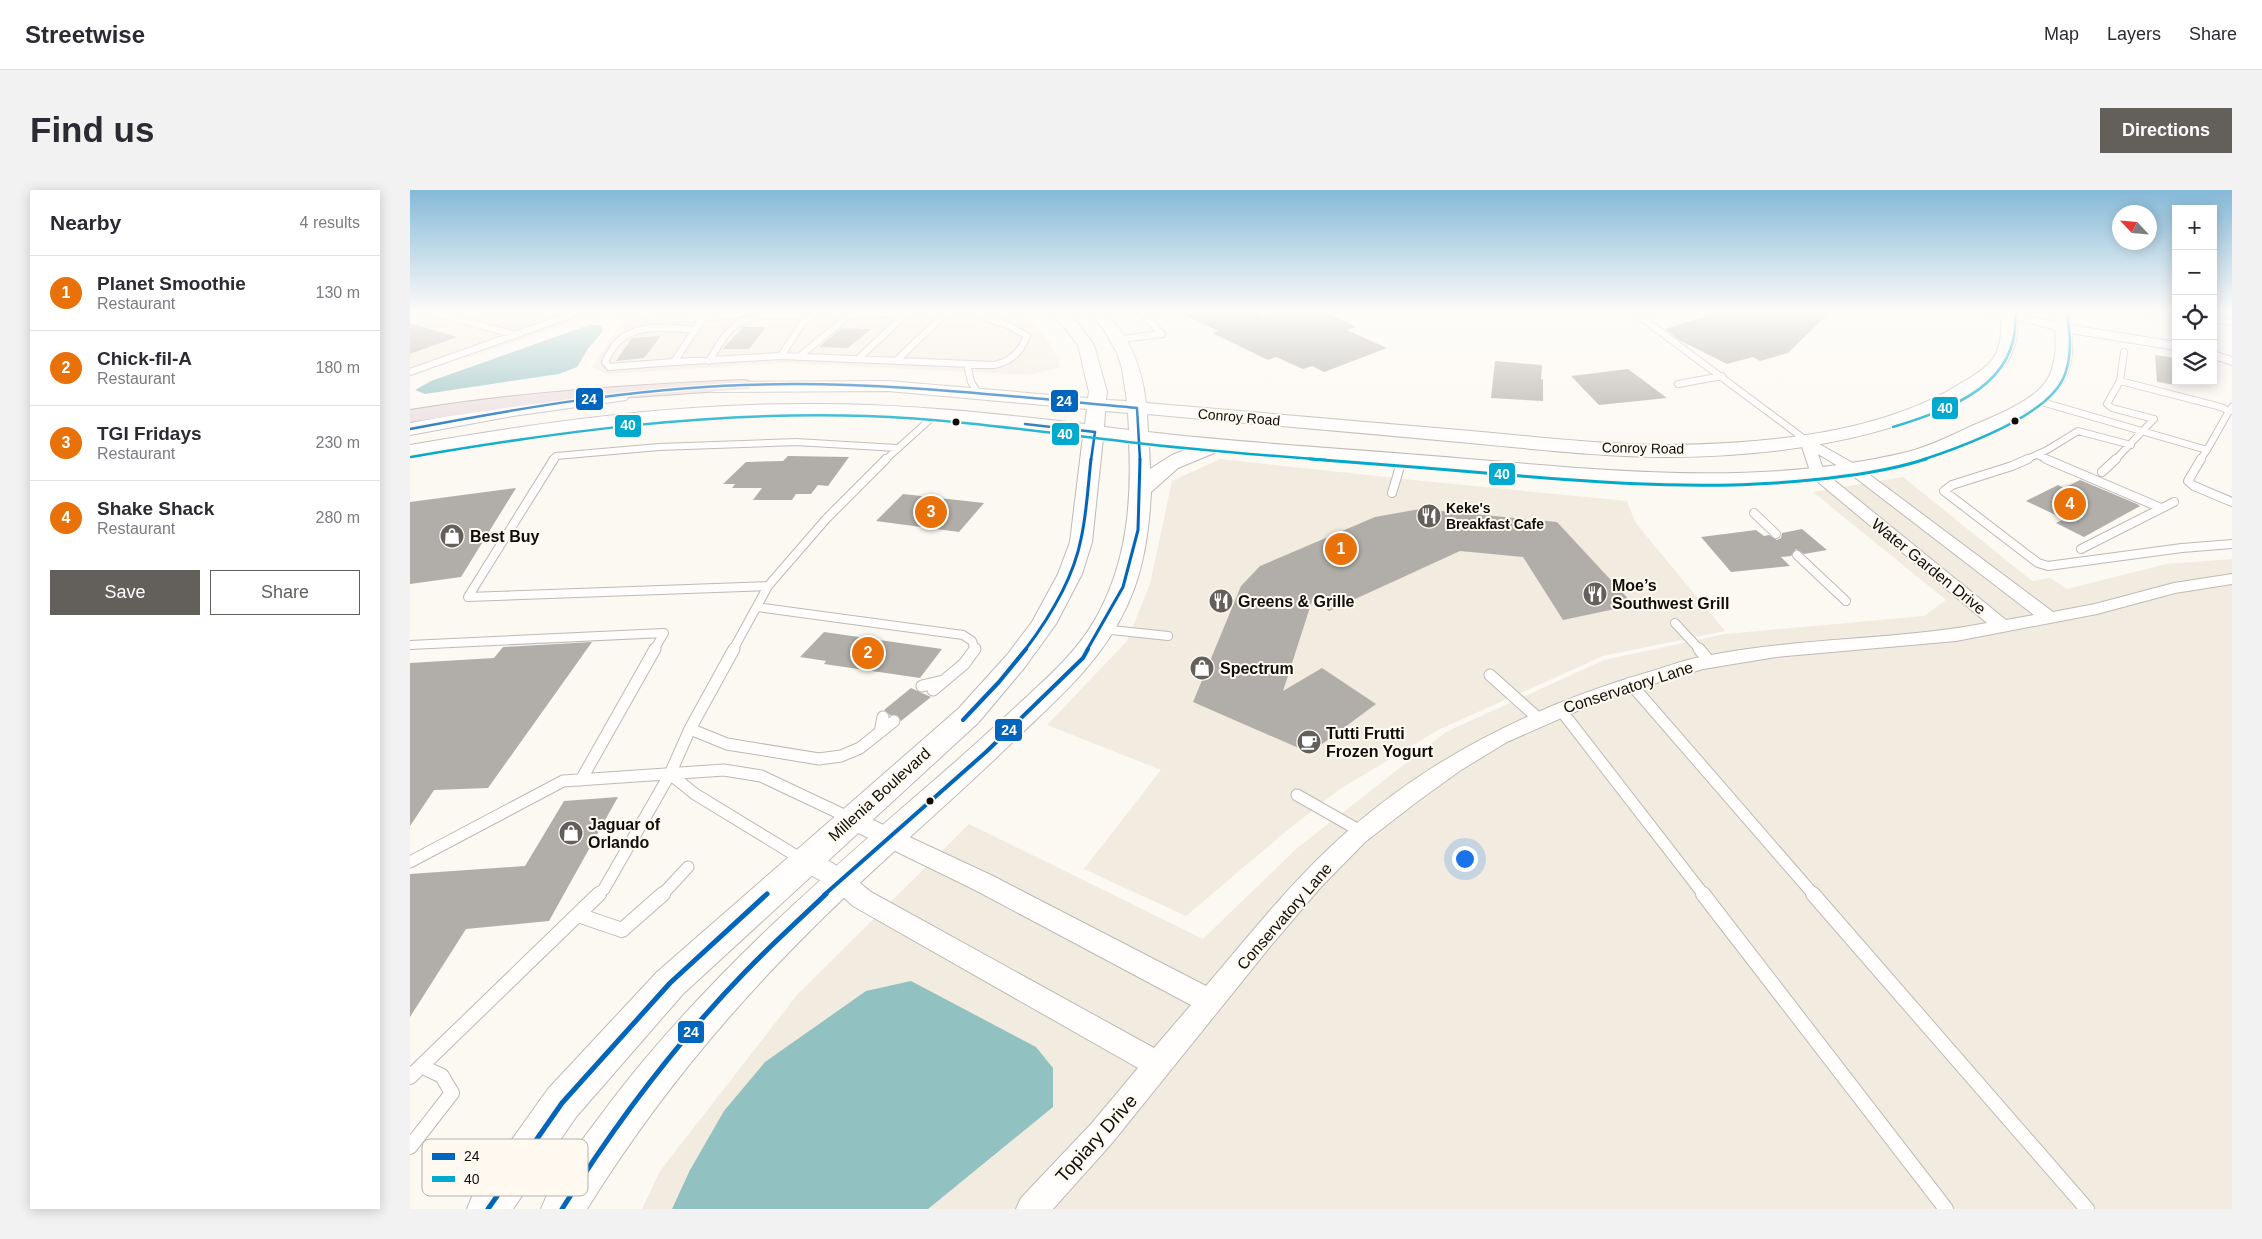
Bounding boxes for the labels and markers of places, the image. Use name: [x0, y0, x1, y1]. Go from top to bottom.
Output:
unlabelled marker: [2010, 416, 2020, 426]
unlabelled marker: [951, 417, 961, 427]
pin: 4: [2054, 485, 2086, 523]
pin: 3: [915, 493, 947, 531]
place label: Keke's Breakfast Cafe: [1446, 500, 1544, 532]
restaurant icon: Keke's Breakfast Cafe: [1416, 503, 1442, 529]
shop icon: Best Buy: [439, 523, 465, 549]
place label: Best Buy: [470, 528, 539, 545]
pin: 1: [1325, 530, 1357, 568]
place label: Moe’s Southwest Grill: [1612, 577, 1729, 612]
restaurant icon: Moe’s Southwest Grill: [1582, 581, 1608, 607]
restaurant icon: Greens & Grille: [1208, 588, 1234, 614]
place label: Greens & Grille: [1238, 593, 1355, 610]
pin: 2: [852, 634, 884, 672]
shop icon: Spectrum: [1189, 655, 1215, 681]
place label: Spectrum: [1220, 660, 1294, 677]
place label: Tutti Frutti Frozen Yogurt: [1326, 725, 1434, 760]
cafe icon: Tutti Frutti Frozen Yogurt: [1296, 729, 1322, 755]
unlabelled marker: [925, 796, 935, 806]
place label: Jaguar of Orlando: [588, 816, 661, 851]
shop icon: Jaguar of Orlando: [558, 820, 584, 846]

